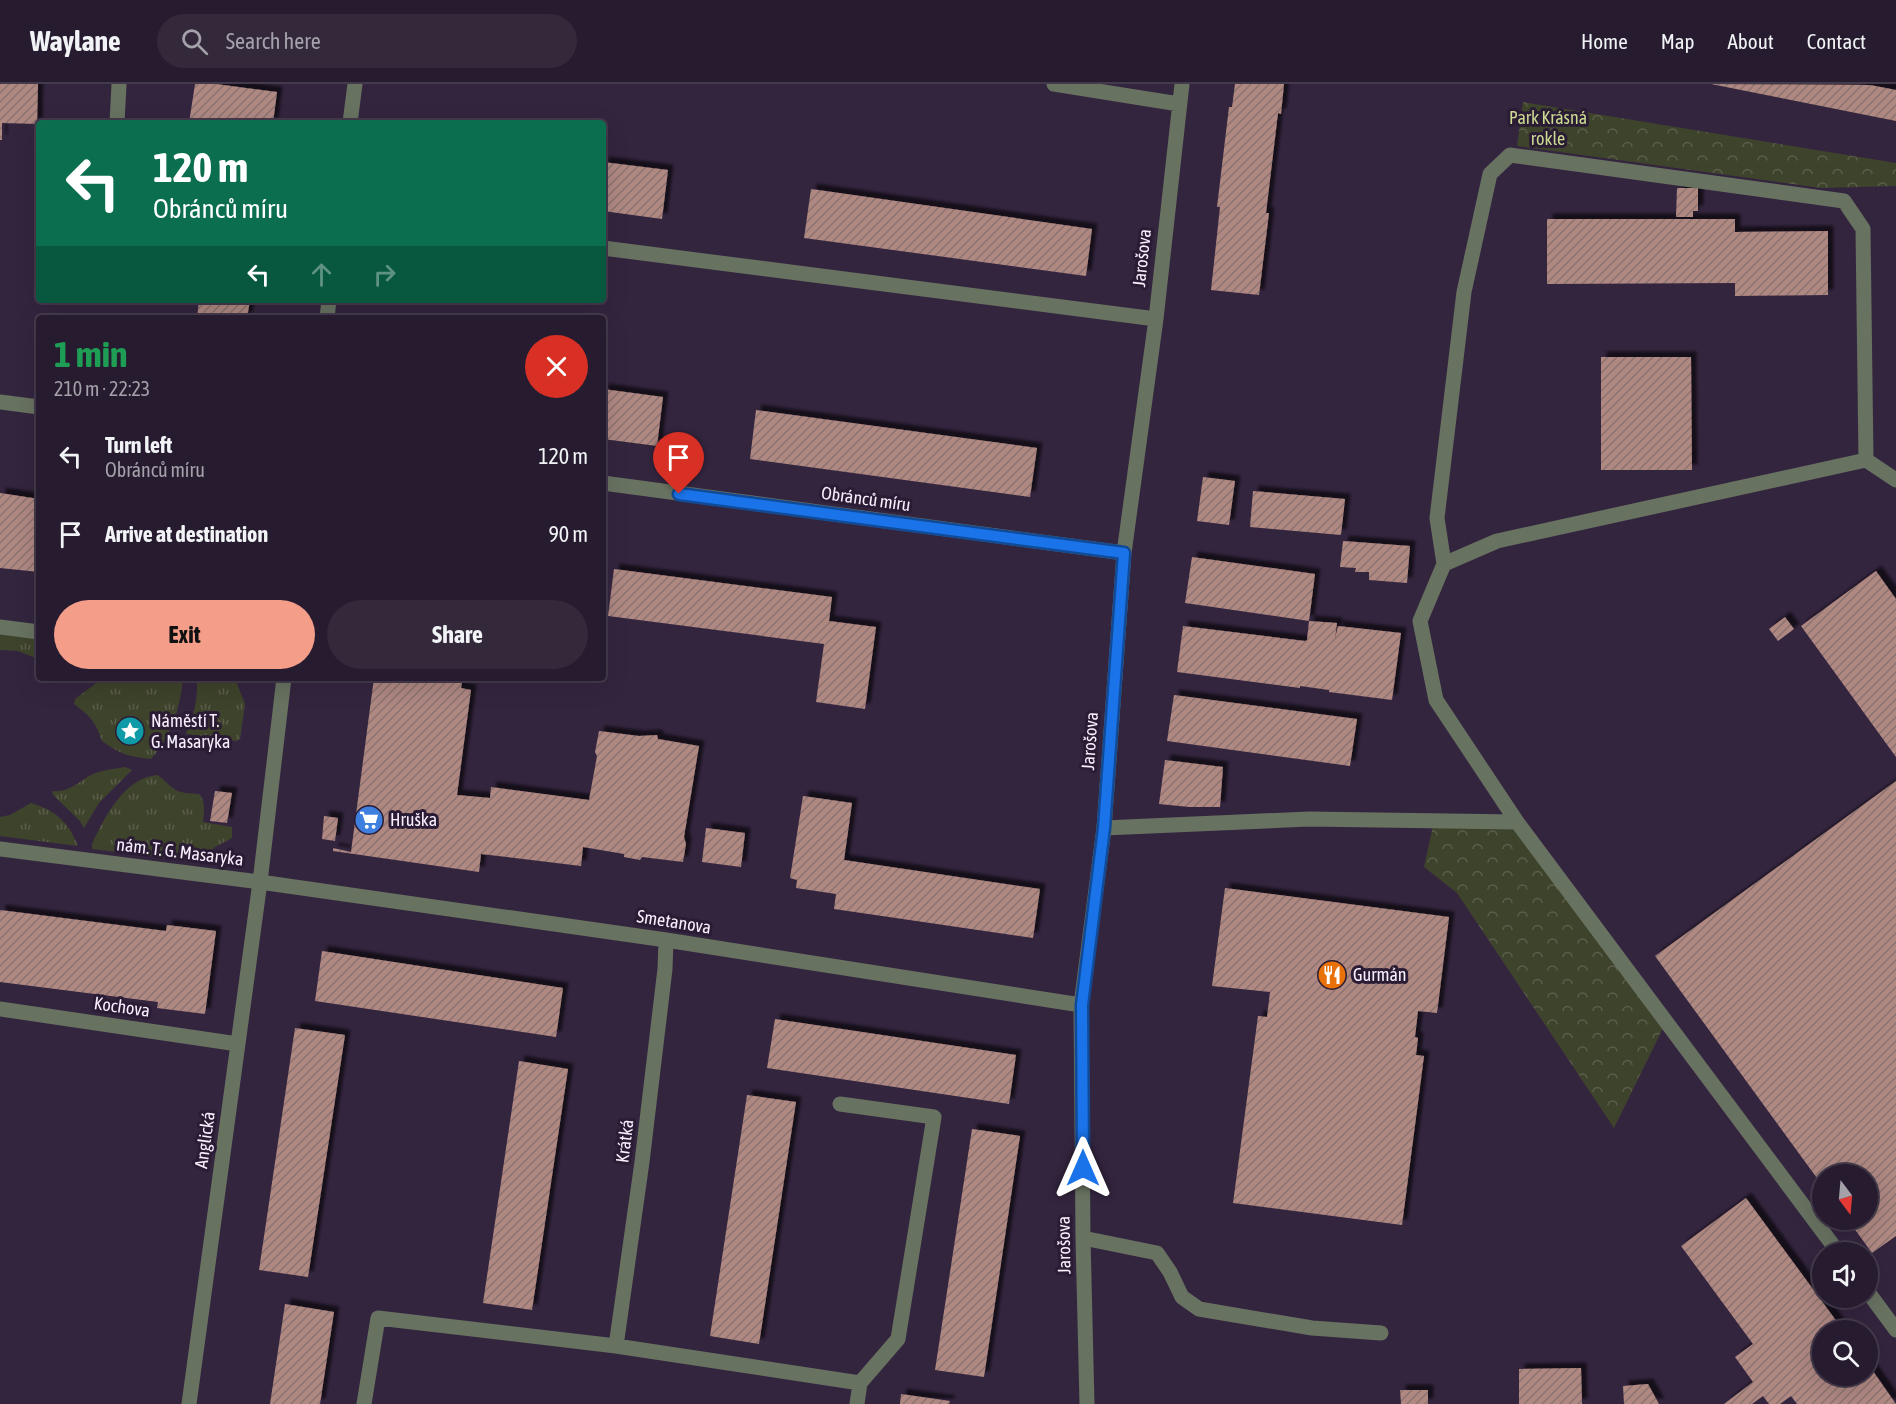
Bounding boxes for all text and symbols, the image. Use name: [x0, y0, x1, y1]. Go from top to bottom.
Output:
search box: [157, 14, 577, 68]
text: Waylane: [30, 25, 121, 57]
icon: search: [178, 25, 211, 58]
text: Search here: [226, 28, 321, 54]
text: Home: [1581, 29, 1628, 53]
text: Map: [1661, 29, 1695, 53]
text: About: [1728, 29, 1774, 53]
text: Contact: [1807, 29, 1866, 53]
park label: Park Krásná rokle: [1509, 107, 1587, 149]
text: 120 m: [153, 143, 248, 191]
icon: left: [54, 144, 132, 222]
text: Obránců míru: [153, 193, 288, 224]
street label: Jarošova: [1128, 228, 1155, 288]
icon: left: [242, 258, 275, 291]
icon: ahead: [305, 258, 338, 291]
icon: right: [368, 258, 401, 291]
text: 1 min: [54, 333, 128, 375]
button: close: [525, 335, 588, 398]
text: 210 m · 22:23: [54, 377, 150, 400]
text: Turn left: [105, 432, 172, 458]
pin: [653, 432, 704, 494]
icon: left: [54, 440, 87, 473]
icon: arrive: [662, 441, 695, 474]
text: 120 m: [538, 443, 588, 469]
text: Obránců míru: [105, 458, 205, 481]
street label: Obránců míru: [820, 482, 912, 515]
icon: arrive: [54, 518, 87, 551]
text: Arrive at destination: [105, 521, 268, 547]
text: 90 m: [548, 521, 588, 547]
button: Exit: [54, 600, 315, 669]
button: Share: [327, 600, 588, 669]
place label: Náměstí T. G. Masaryka: [151, 710, 230, 752]
street label: Jarošova: [1077, 711, 1102, 771]
place icon: Náměstí T. G. Masaryka: [114, 715, 146, 747]
supermarket icon: Hruška: [353, 804, 385, 836]
place label: Hruška: [390, 809, 437, 830]
street label: nám. T. G. Masaryka: [115, 833, 245, 870]
street label: Smetanova: [635, 905, 713, 938]
restaurant icon: Gurmán: [1316, 959, 1348, 991]
place label: Gurmán: [1353, 964, 1407, 985]
street label: Kochova: [93, 992, 151, 1021]
street label: Anglická: [190, 1110, 219, 1170]
street label: Krátká: [611, 1118, 638, 1164]
position arrow: [1051, 1136, 1115, 1200]
north arrow: [1812, 1164, 1878, 1230]
map controls: [1812, 1164, 1878, 1386]
street label: Jarošova: [1052, 1216, 1075, 1274]
button: sound: [1812, 1242, 1878, 1308]
button: search: [1812, 1320, 1878, 1386]

